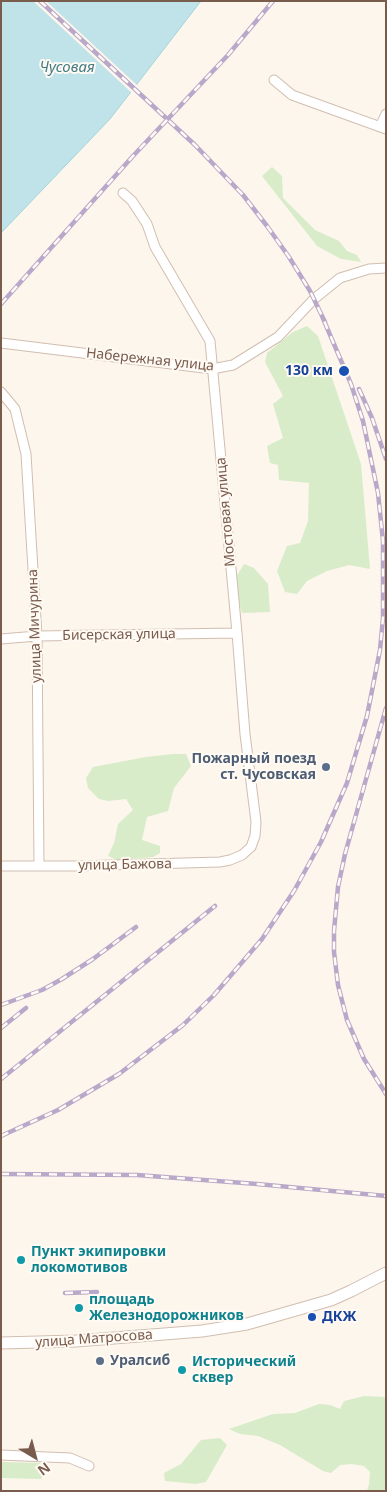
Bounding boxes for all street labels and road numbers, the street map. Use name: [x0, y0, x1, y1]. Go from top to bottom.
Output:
street label: Набережная улица: [85, 345, 215, 375]
street label: Мостовая улица: [213, 457, 239, 567]
street label: улица Мичурина: [25, 569, 45, 683]
street label: Бисерская улица: [62, 626, 176, 644]
street label: улица Бажова: [78, 856, 172, 874]
street label: улица Матросова: [35, 1327, 153, 1351]

